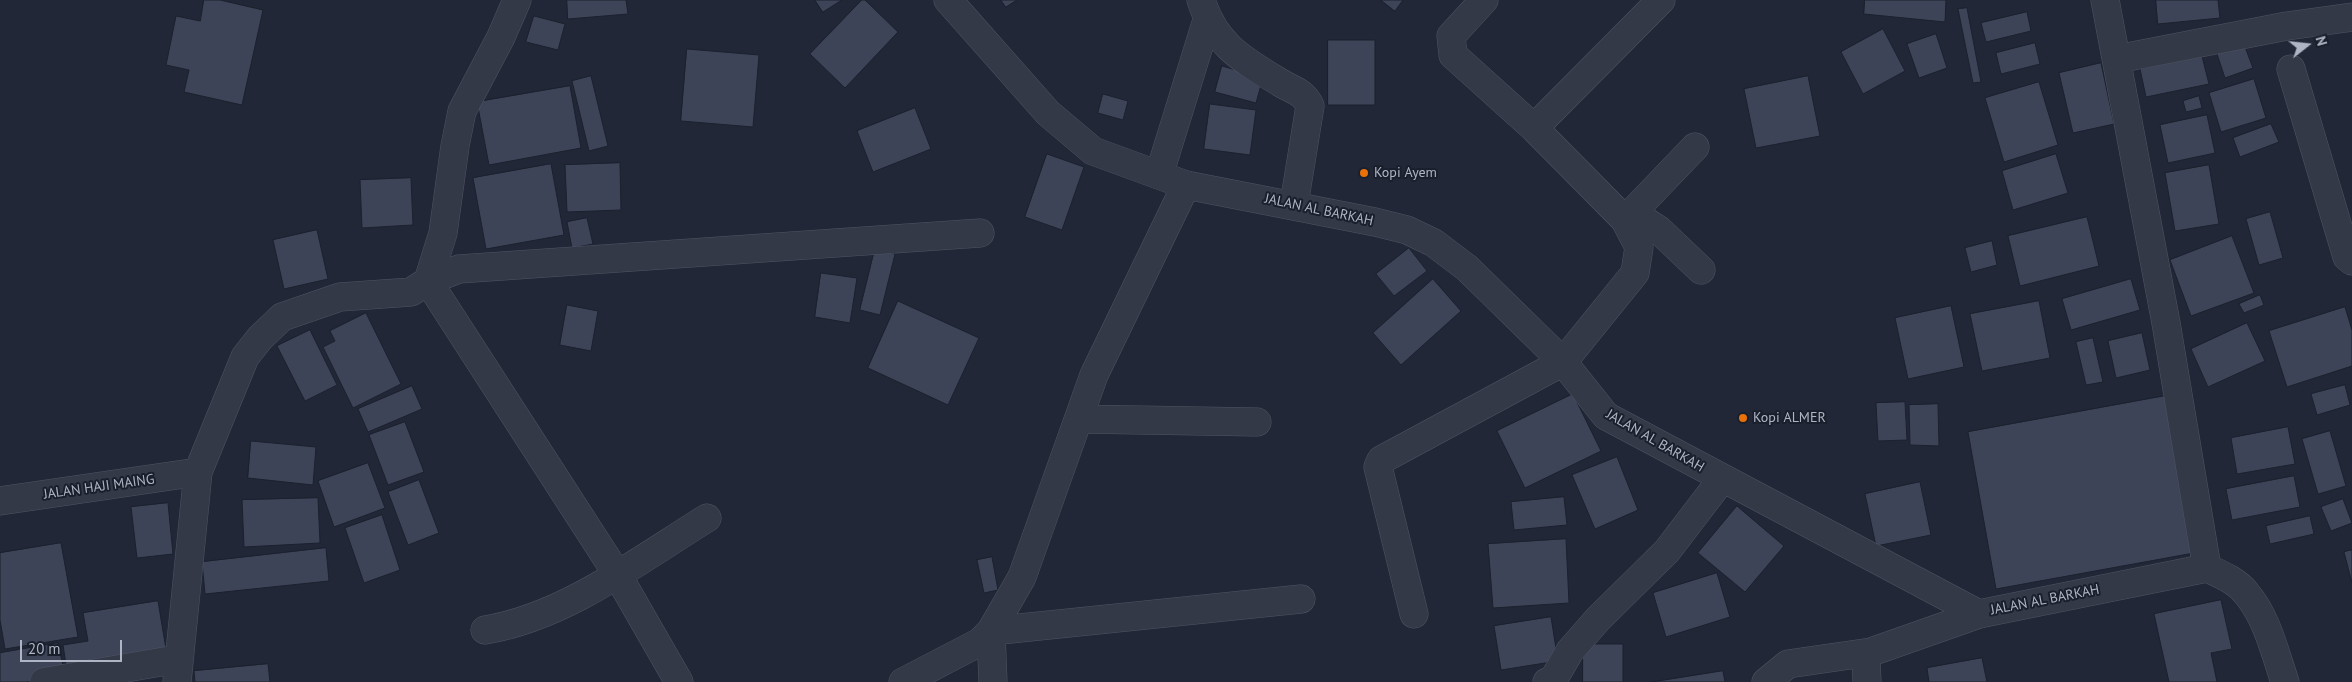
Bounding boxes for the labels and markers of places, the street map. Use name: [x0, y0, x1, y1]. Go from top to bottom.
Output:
place label: Kopi Ayem: [1374, 165, 1437, 181]
marker: Kopi Ayem: [1358, 167, 1370, 179]
place label: Kopi ALMER: [1753, 410, 1826, 426]
marker: Kopi ALMER: [1737, 412, 1749, 424]

